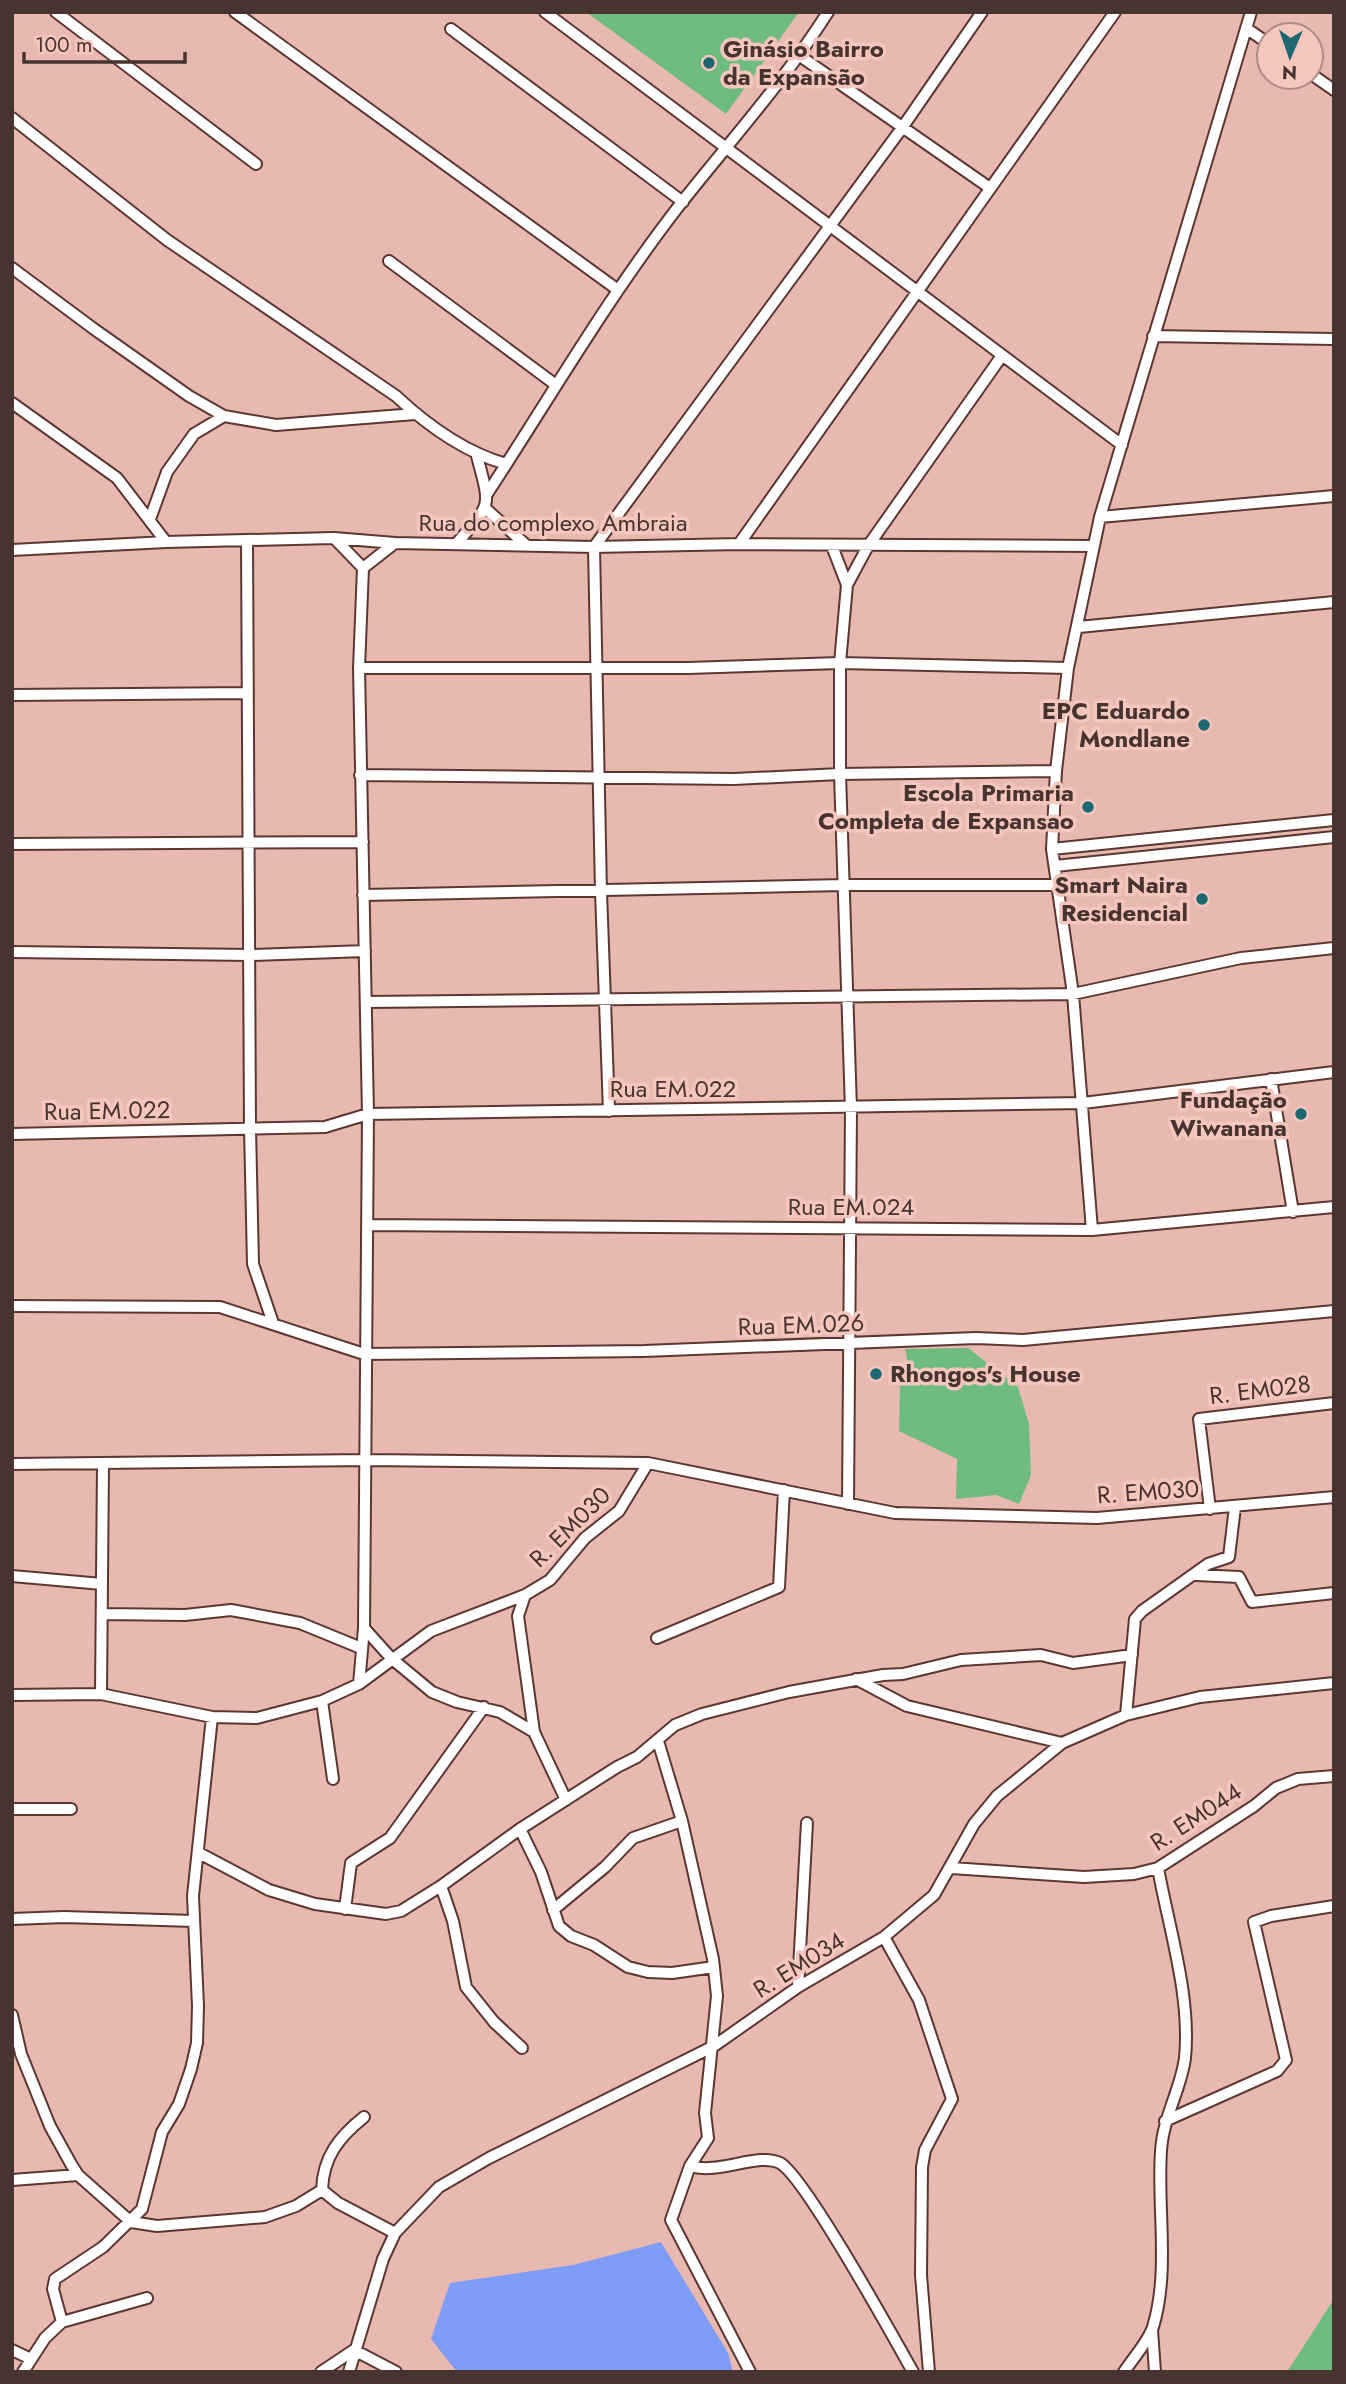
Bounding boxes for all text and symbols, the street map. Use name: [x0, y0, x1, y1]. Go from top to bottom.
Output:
scale bar: [24, 21, 186, 65]
north arrow: [1255, 21, 1325, 91]
text: 100 m: [35, 30, 92, 60]
place label: Ginásio Bairro da Expansão: [723, 31, 884, 94]
marker: Ginásio Bairro da Expansão: [701, 55, 717, 71]
text: N: [1281, 59, 1297, 86]
street label: Rua do complexo Ambraia: [418, 505, 688, 540]
place label: EPC Eduardo Mondlane: [1042, 693, 1190, 756]
marker: EPC Eduardo Mondlane: [1196, 717, 1212, 733]
place label: Escola Primaria Completa de Expansao: [818, 775, 1074, 838]
marker: Escola Primaria Completa de Expansao: [1080, 799, 1096, 815]
place label: Smart Naira Residencial: [1054, 867, 1188, 930]
marker: Smart Naira Residencial: [1194, 891, 1210, 907]
street label: Rua EM.022: [610, 1071, 736, 1106]
place label: Fundação Wiwanana: [1170, 1082, 1287, 1145]
street label: Rua EM.022: [44, 1092, 170, 1129]
marker: Fundação Wiwanana: [1293, 1106, 1309, 1122]
street label: Rua EM.024: [788, 1189, 914, 1224]
street label: Rua EM.026: [737, 1305, 865, 1344]
place label: Rhongos's House: [890, 1356, 1081, 1391]
marker: Rhongos's House: [868, 1366, 884, 1382]
street label: R. EM028: [1207, 1366, 1313, 1413]
street label: R. EM030: [1096, 1470, 1200, 1513]
street label: R. EM030: [521, 1478, 618, 1575]
street label: R. EM044: [1143, 1774, 1248, 1859]
street label: R. EM034: [746, 1923, 851, 2006]

